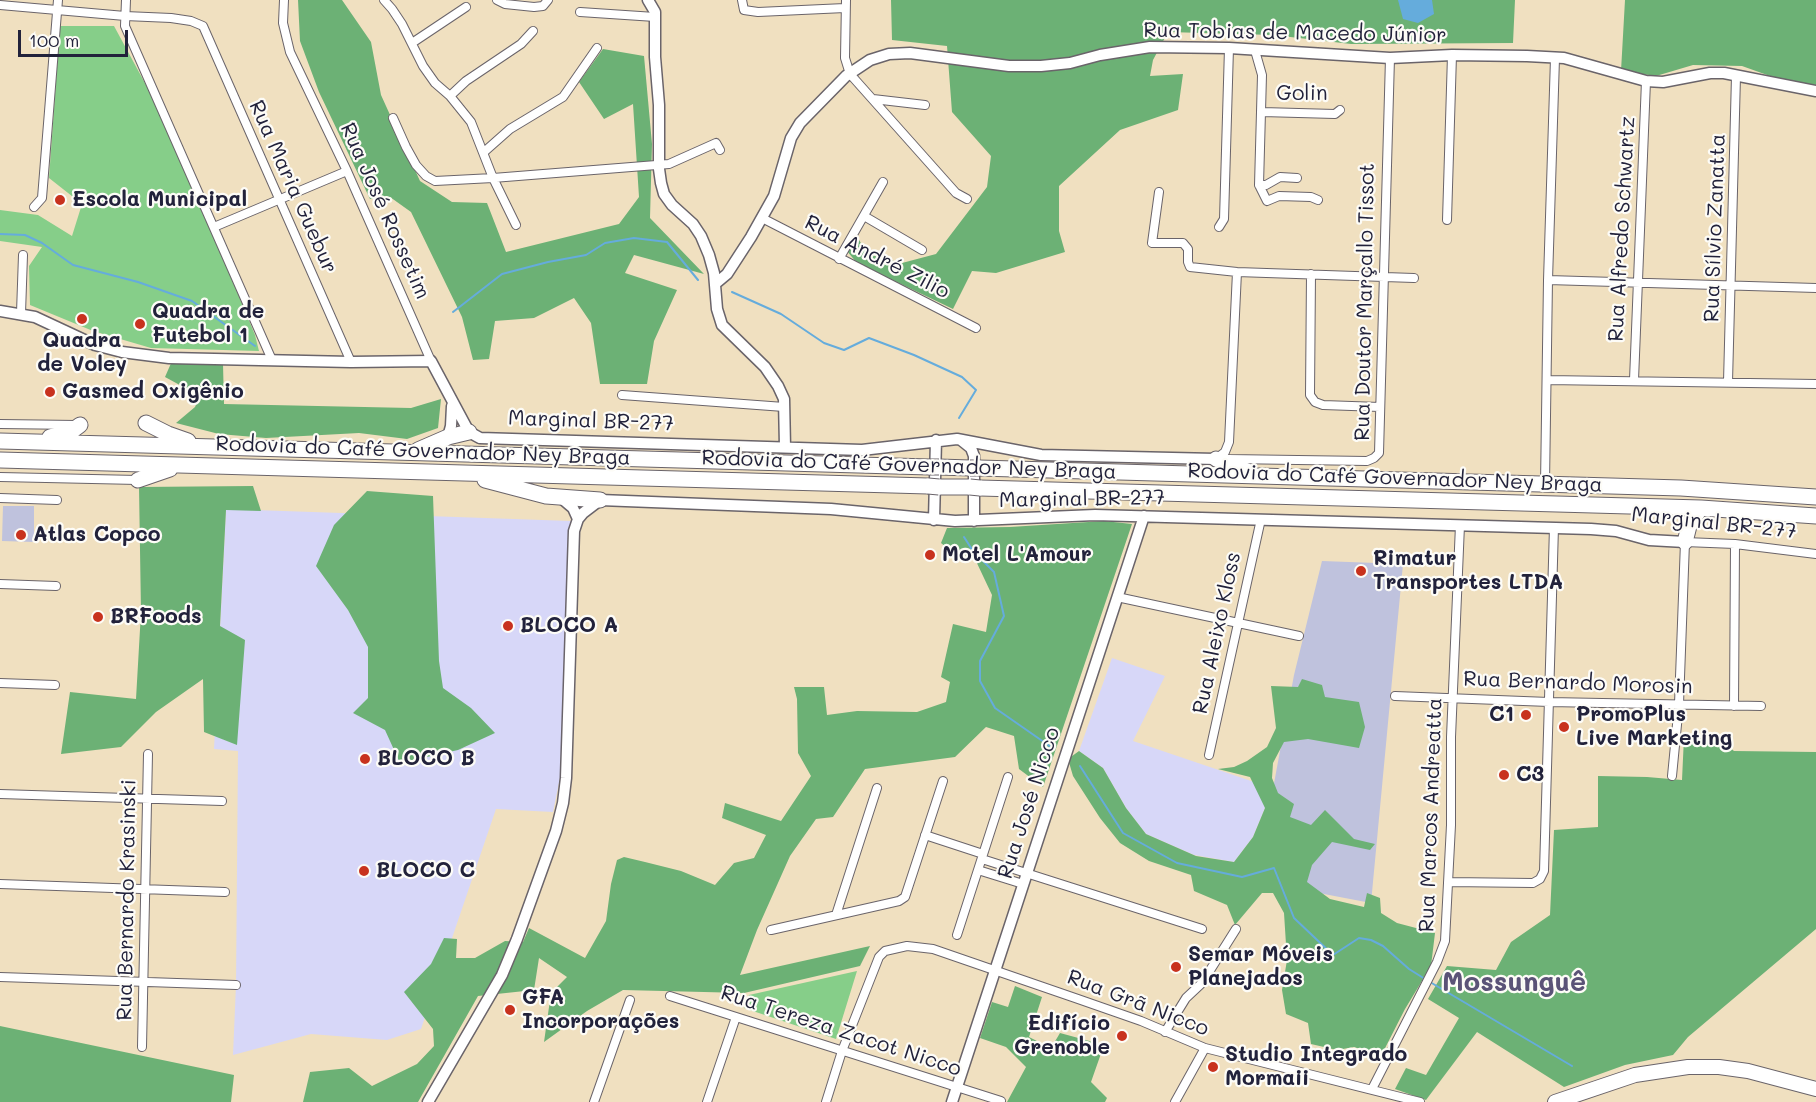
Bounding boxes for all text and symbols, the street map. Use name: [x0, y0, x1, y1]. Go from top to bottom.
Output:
scale bar: [21, 18, 130, 56]
street label: Rua Tobias de Macedo Júnior: [1143, 18, 1447, 48]
text: 100 m: [29, 28, 79, 52]
street label: Golin: [1276, 81, 1328, 107]
street label: Rua Maria Guebur: [244, 97, 342, 277]
street label: Rua Alfredo Schwartz: [1604, 116, 1640, 342]
street label: Rua José Rossetim: [335, 119, 435, 303]
street label: Rua Sílvio Zanatta: [1699, 133, 1731, 323]
street label: Rua Doutor Marçallo Tissot: [1350, 163, 1380, 441]
place label: Escola Municipal: [72, 187, 247, 213]
marker: Escola Municipal: [53, 193, 67, 207]
street label: Rua André Zilio: [800, 210, 954, 304]
place label: Quadra de Futebol 1: [152, 299, 264, 349]
marker: Quadra de Voley: [75, 312, 89, 326]
marker: Quadra de Futebol 1: [133, 317, 147, 331]
place label: Quadra de Voley: [37, 328, 127, 378]
place label: Gasmed Oxigênio: [62, 379, 244, 405]
marker: Gasmed Oxigênio: [43, 385, 57, 399]
street label: Marginal BR-277: [508, 406, 674, 436]
street label: Rodovia do Café Governador Ney Braga: [215, 431, 631, 471]
street label: Rodovia do Café Governador Ney Braga: [701, 445, 1117, 485]
street label: Rodovia do Café Governador Ney Braga: [1187, 458, 1603, 498]
street label: Marginal BR-277: [999, 485, 1165, 513]
street label: Marginal BR-277: [1630, 502, 1798, 544]
place label: Atlas Copco: [33, 522, 161, 548]
marker: Atlas Copco: [14, 528, 28, 542]
place label: Motel L'Amour: [942, 542, 1092, 568]
place label: Rimatur Transportes LTDA: [1373, 546, 1563, 596]
marker: Motel L'Amour: [923, 548, 937, 562]
street label: Rua Aleixo Kloss: [1188, 550, 1246, 716]
marker: Rimatur Transportes LTDA: [1354, 564, 1368, 578]
place label: BRFoods: [110, 604, 202, 630]
marker: BRFoods: [91, 610, 105, 624]
place label: BLOCO A: [520, 613, 618, 639]
marker: BLOCO A: [501, 619, 515, 633]
street label: Rua Bernardo Morosin: [1463, 666, 1693, 700]
street label: Rua Marcos Andreatta: [1414, 697, 1448, 933]
place label: C1: [1489, 702, 1514, 728]
place label: PromoPlus Live Marketing: [1576, 702, 1732, 752]
marker: C1: [1519, 708, 1533, 722]
marker: PromoPlus Live Marketing: [1557, 720, 1571, 734]
street label: Rua José Nicco: [993, 724, 1065, 882]
place label: BLOCO B: [377, 746, 475, 772]
marker: BLOCO B: [358, 752, 372, 766]
place label: C3: [1516, 762, 1544, 788]
marker: C3: [1497, 768, 1511, 782]
street label: Rua Bernardo Krasinski: [112, 779, 142, 1021]
place label: BLOCO C: [376, 858, 475, 884]
marker: BLOCO C: [357, 864, 371, 878]
place label: Semar Móveis Planejados: [1188, 942, 1333, 992]
marker: Semar Móveis Planejados: [1169, 960, 1183, 974]
street label: Rua Grã Nicco: [1064, 964, 1212, 1042]
district label: Mossunguê: [1442, 967, 1586, 999]
street label: Rua Tereza Zacot Nicco: [718, 980, 964, 1082]
place label: GFA Incorporações: [522, 985, 679, 1035]
marker: GFA Incorporações: [503, 1003, 517, 1017]
place label: Edifício Grenoble: [1014, 1011, 1110, 1061]
marker: Edifício Grenoble: [1115, 1029, 1129, 1043]
place label: Studio Integrado Mormaii: [1225, 1042, 1407, 1092]
marker: Studio Integrado Mormaii: [1206, 1060, 1220, 1074]

